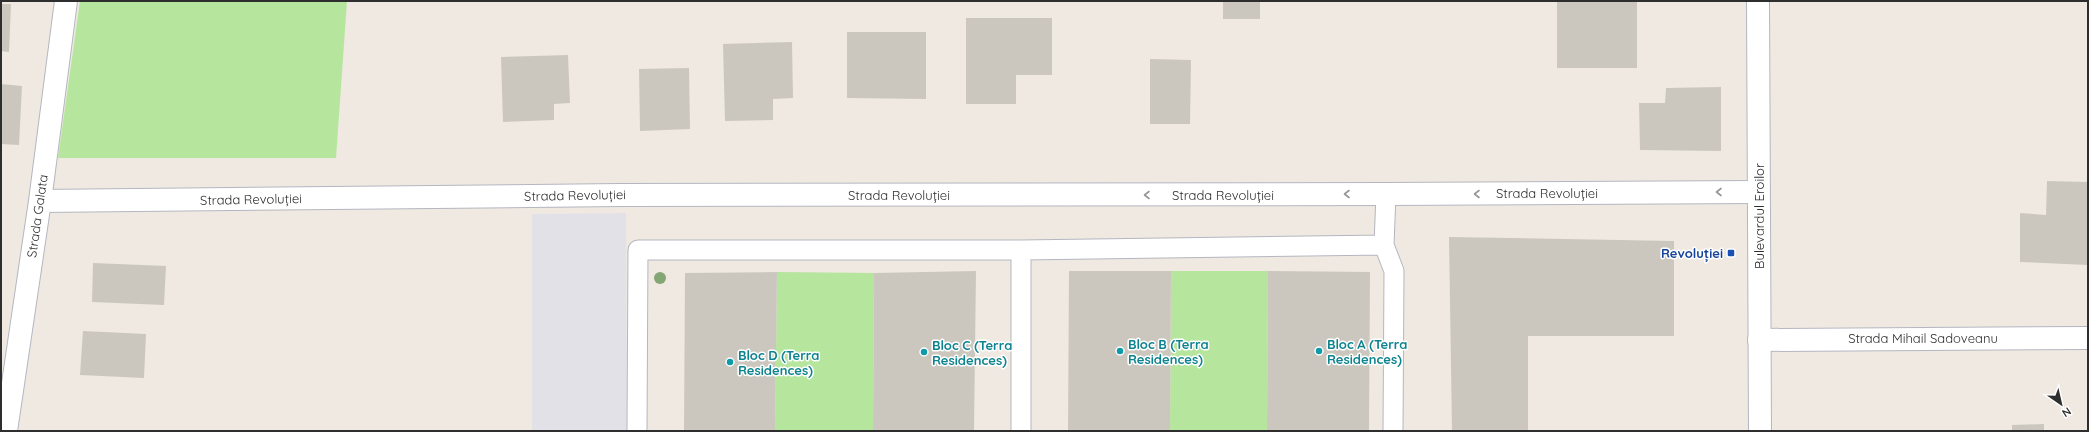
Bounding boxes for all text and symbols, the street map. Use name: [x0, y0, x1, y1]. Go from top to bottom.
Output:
street label: Bulevardul Eroilor: [1751, 163, 1767, 269]
street label: Strada Galata: [23, 173, 51, 259]
street label: Strada Revoluției: [1496, 185, 1598, 201]
street label: Strada Revoluției: [524, 186, 626, 204]
street label: Strada Revoluției: [848, 187, 950, 203]
street label: Strada Revoluției: [1172, 187, 1274, 203]
one-way arrow: [1716, 188, 1722, 196]
street label: Strada Revoluției: [200, 190, 302, 208]
one-way arrow: [1344, 190, 1350, 198]
one-way arrow: [1474, 190, 1480, 198]
one-way arrow: [1144, 191, 1150, 199]
place label: Revoluției: [1661, 245, 1723, 262]
marker: Revoluției: [1726, 248, 1736, 258]
street label: Strada Mihail Sadoveanu: [1848, 330, 1998, 346]
place label: Bloc B (Terra Residences): [1128, 336, 1209, 367]
place label: Bloc A (Terra Residences): [1327, 336, 1408, 367]
place label: Bloc C (Terra Residences): [932, 337, 1012, 368]
marker: Bloc B (Terra Residences): [1115, 346, 1125, 356]
marker: Bloc A (Terra Residences): [1314, 346, 1324, 356]
place label: Bloc D (Terra Residences): [738, 347, 819, 378]
marker: Bloc C (Terra Residences): [919, 347, 929, 357]
marker: Bloc D (Terra Residences): [725, 357, 735, 367]
north arrow: [2041, 384, 2081, 424]
text: N: [2059, 404, 2074, 420]

